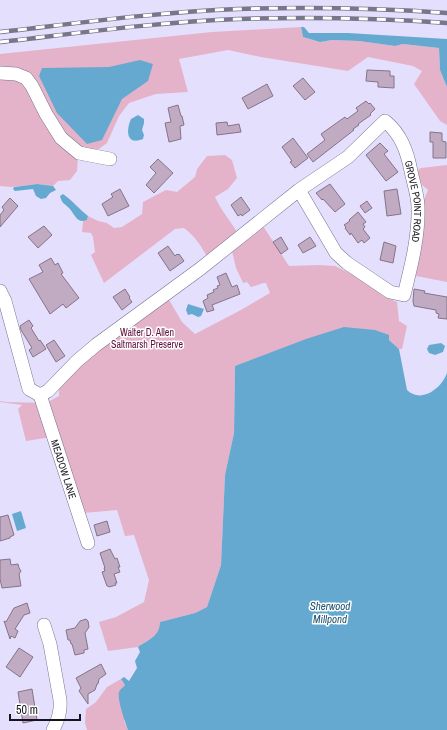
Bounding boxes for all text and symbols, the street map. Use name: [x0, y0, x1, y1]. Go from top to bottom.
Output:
street label: GROVE POINT ROAD: [402, 159, 424, 243]
park label: Walter D. Allen Saltmarsh Preserve: [111, 326, 183, 351]
street label: MEADOW LANE: [48, 438, 79, 501]
water label: Sherwood Millpond: [310, 599, 351, 626]
scale bar: [10, 696, 80, 722]
text: 50 m: [16, 702, 38, 718]

